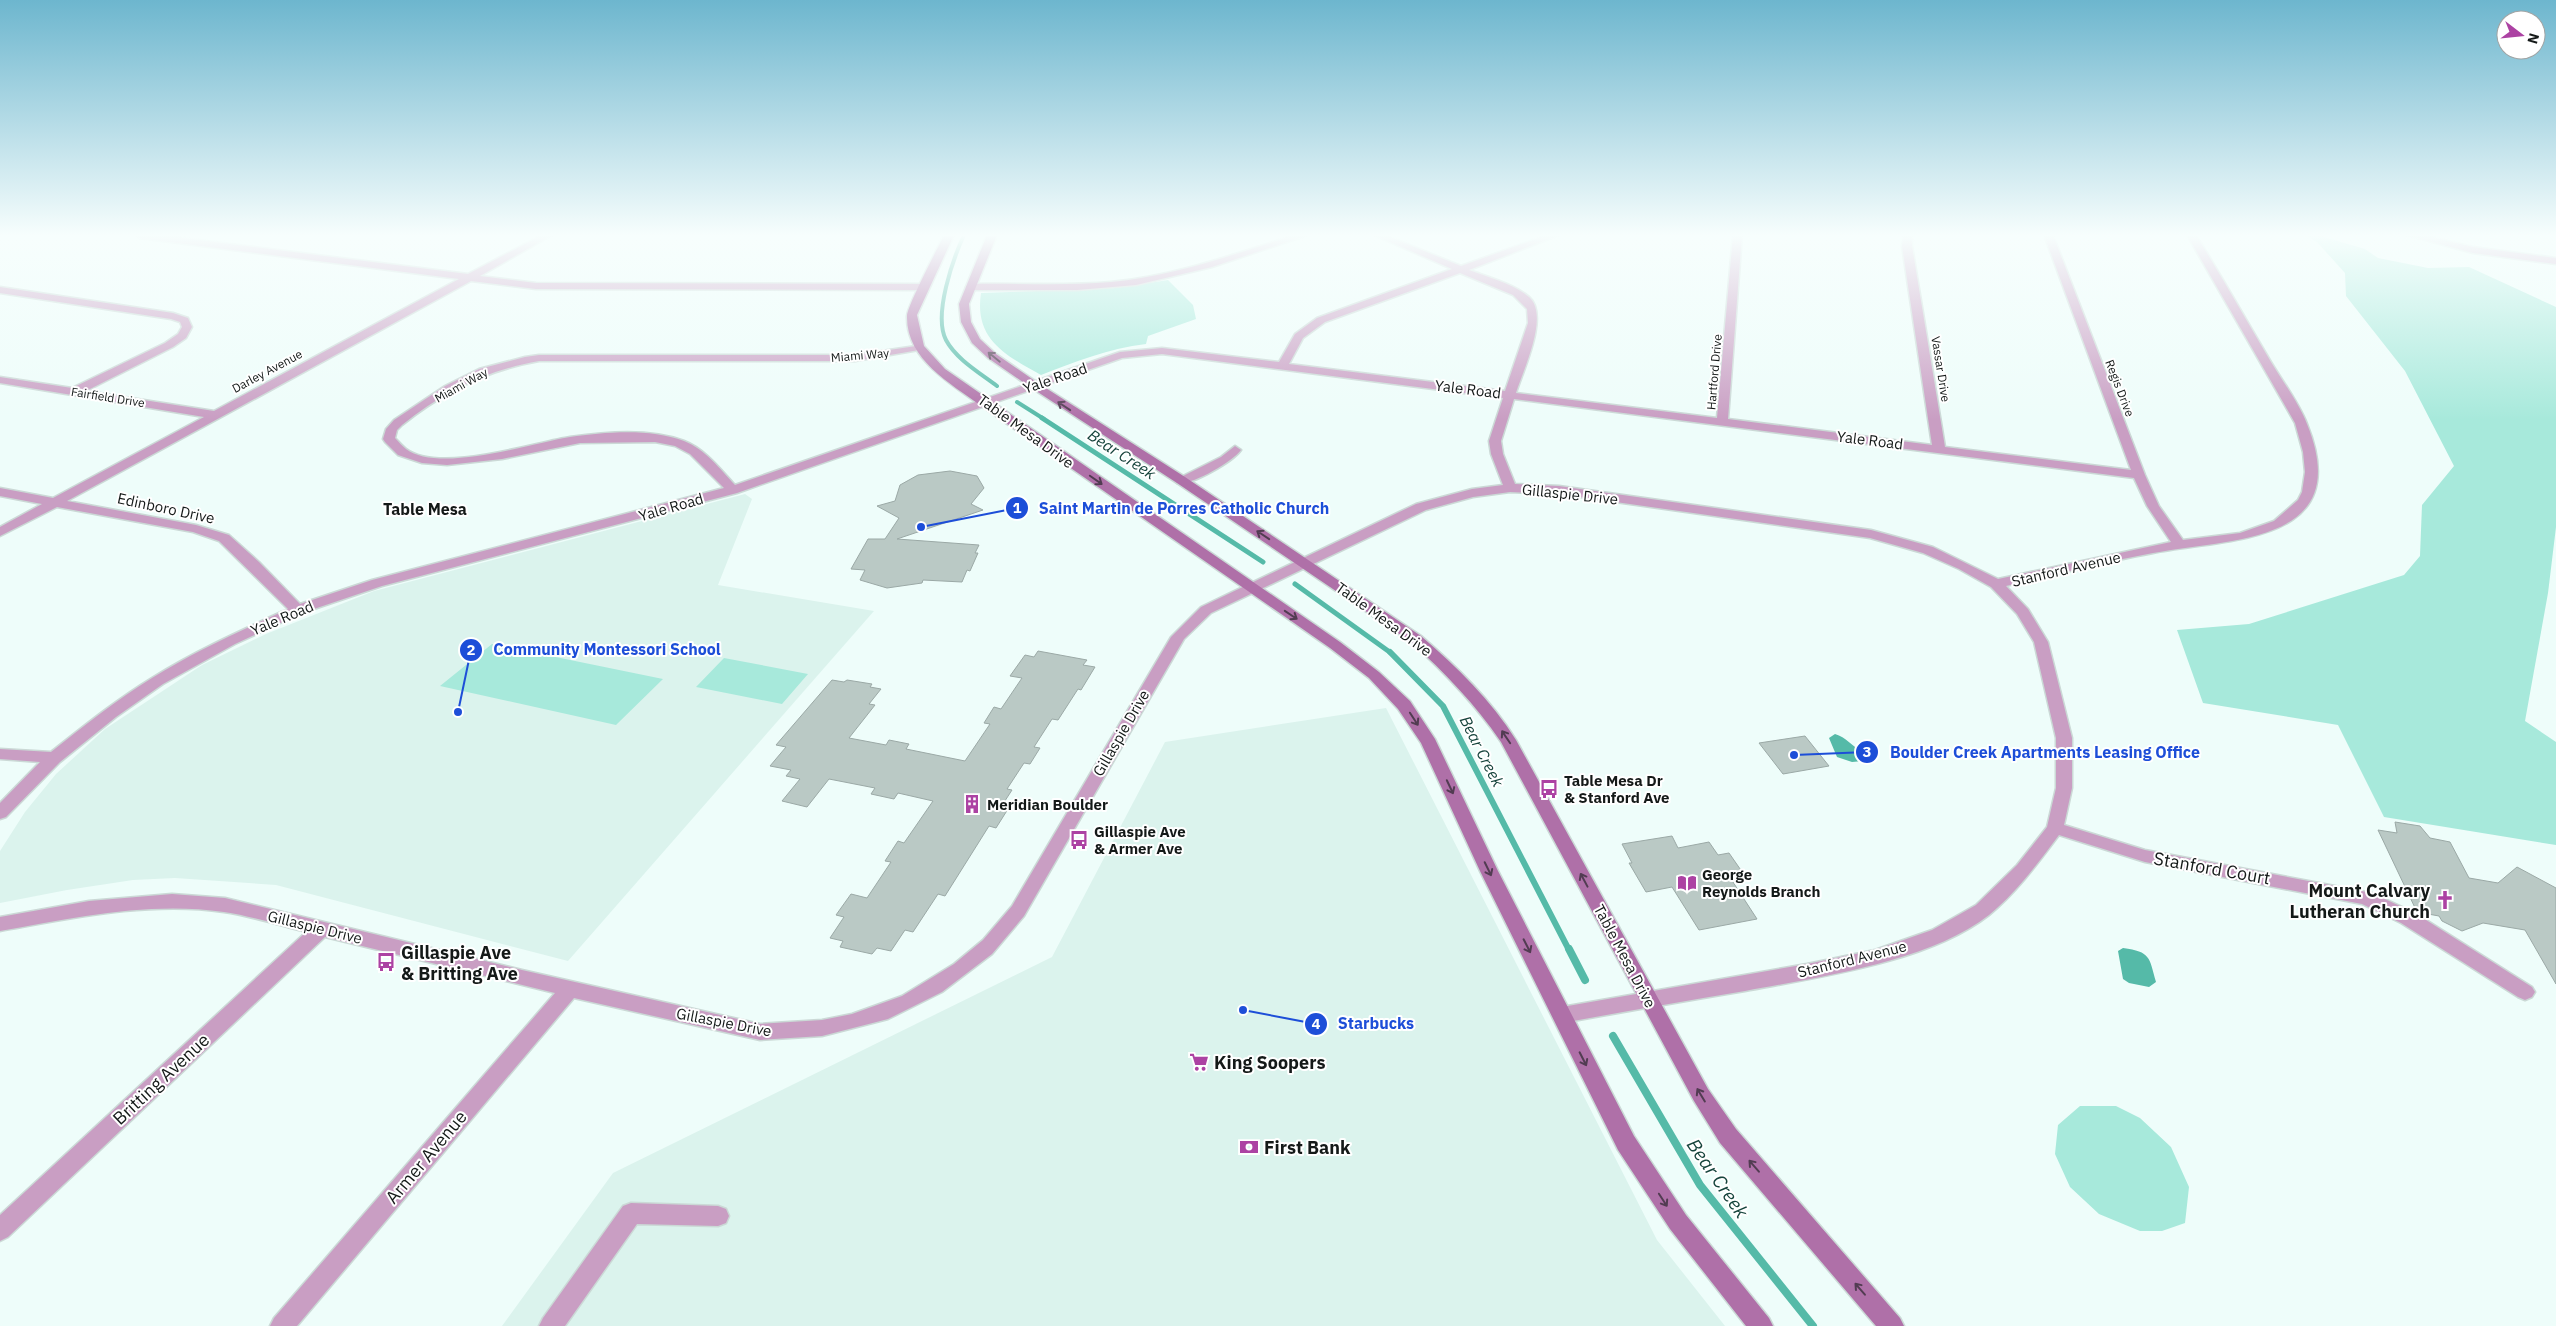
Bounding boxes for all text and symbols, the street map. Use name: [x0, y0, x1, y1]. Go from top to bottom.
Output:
north arrow: [2496, 10, 2546, 60]
text: N: [2523, 31, 2544, 46]
street label: Hartford Drive: [1703, 333, 1725, 411]
street label: Vassar Drive: [1928, 335, 1954, 403]
street label: Miami Way: [830, 345, 890, 365]
street label: Darley Avenue: [229, 346, 305, 396]
one-way arrow: [988, 352, 1001, 363]
street label: Regis Drive: [2102, 357, 2138, 419]
street label: Yale Road: [1020, 358, 1090, 398]
street label: Miami Way: [432, 364, 490, 406]
street label: Yale Road: [1434, 376, 1502, 402]
street label: Fairfield Drive: [70, 384, 146, 410]
street label: Table Mesa Drive: [974, 390, 1078, 472]
one-way arrow: [1057, 401, 1071, 411]
water label: Bear Creek: [1084, 425, 1160, 484]
street label: Yale Road: [1836, 427, 1904, 453]
one-way arrow: [1089, 475, 1103, 485]
street label: Gillaspie Drive: [1521, 480, 1619, 508]
street label: Edinboro Drive: [116, 488, 216, 528]
street label: Yale Road: [636, 489, 706, 525]
callout: Saint Martin de Porres Catholic Church: [1004, 493, 1340, 524]
text: 1: [1012, 498, 1022, 517]
text: Saint Martin de Porres Catholic Church: [1039, 498, 1329, 518]
district label: Table Mesa: [383, 499, 467, 519]
one-way arrow: [1256, 530, 1270, 540]
street label: Stanford Avenue: [2010, 547, 2122, 591]
street label: Table Mesa Drive: [1332, 578, 1436, 660]
street label: Yale Road: [248, 596, 316, 640]
one-way arrow: [1283, 610, 1297, 620]
callout: Community Montessori School: [459, 634, 731, 665]
text: Community Montessori School: [493, 639, 721, 659]
text: 2: [466, 640, 476, 659]
street label: Gillaspie Drive: [1089, 686, 1153, 780]
one-way arrow: [1409, 712, 1419, 726]
water label: Bear Creek: [1456, 712, 1509, 791]
one-way arrow: [1501, 731, 1511, 745]
callout: Boulder Creek Apartments Leasing Office: [1855, 737, 2210, 768]
text: 3: [1862, 742, 1872, 761]
text: Boulder Creek Apartments Leasing Office: [1890, 742, 2200, 762]
place label: Table Mesa Dr & Stanford Ave: [1564, 771, 1670, 807]
bus stop icon: Table Mesa Dr & Stanford Ave: [1538, 778, 1560, 800]
one-way arrow: [1446, 779, 1455, 794]
building icon: Meridian Boulder: [961, 793, 983, 815]
place label: Meridian Boulder: [987, 795, 1108, 814]
place label: Gillaspie Ave & Armer Ave: [1094, 822, 1186, 858]
bus stop icon: Gillaspie Ave & Armer Ave: [1068, 829, 1090, 851]
street label: Stanford Court: [2152, 846, 2272, 890]
one-way arrow: [1483, 861, 1493, 876]
place label: George Reynolds Branch: [1702, 865, 1820, 901]
one-way arrow: [1579, 872, 1589, 887]
library icon: George Reynolds Branch: [1676, 872, 1698, 894]
place label: Mount Calvary Lutheran Church: [2289, 879, 2430, 923]
church icon: Mount Calvary Lutheran Church: [2434, 889, 2456, 911]
street label: Table Mesa Drive: [1590, 901, 1660, 1011]
street label: Gillaspie Drive: [266, 906, 364, 948]
street label: Stanford Avenue: [1796, 936, 1908, 982]
one-way arrow: [1522, 938, 1532, 953]
place label: Gillaspie Ave & Britting Ave: [401, 941, 518, 985]
bus stop icon: Gillaspie Ave & Britting Ave: [375, 951, 397, 973]
street label: Gillaspie Drive: [675, 1003, 773, 1041]
callout: Starbucks: [1303, 1008, 1424, 1039]
text: Starbucks: [1338, 1013, 1414, 1033]
text: 4: [1311, 1014, 1321, 1033]
street label: Britting Avenue: [108, 1028, 214, 1130]
supermarket icon: King Soopers: [1188, 1051, 1210, 1073]
place label: King Soopers: [1214, 1051, 1326, 1074]
one-way arrow: [1579, 1051, 1588, 1066]
one-way arrow: [1696, 1089, 1706, 1103]
street label: Armer Avenue: [380, 1106, 472, 1208]
water label: Bear Creek: [1682, 1134, 1755, 1223]
bank icon: First Bank: [1238, 1136, 1260, 1158]
place label: First Bank: [1264, 1136, 1351, 1159]
one-way arrow: [1748, 1160, 1759, 1173]
one-way arrow: [1658, 1193, 1669, 1207]
one-way arrow: [1854, 1283, 1866, 1296]

